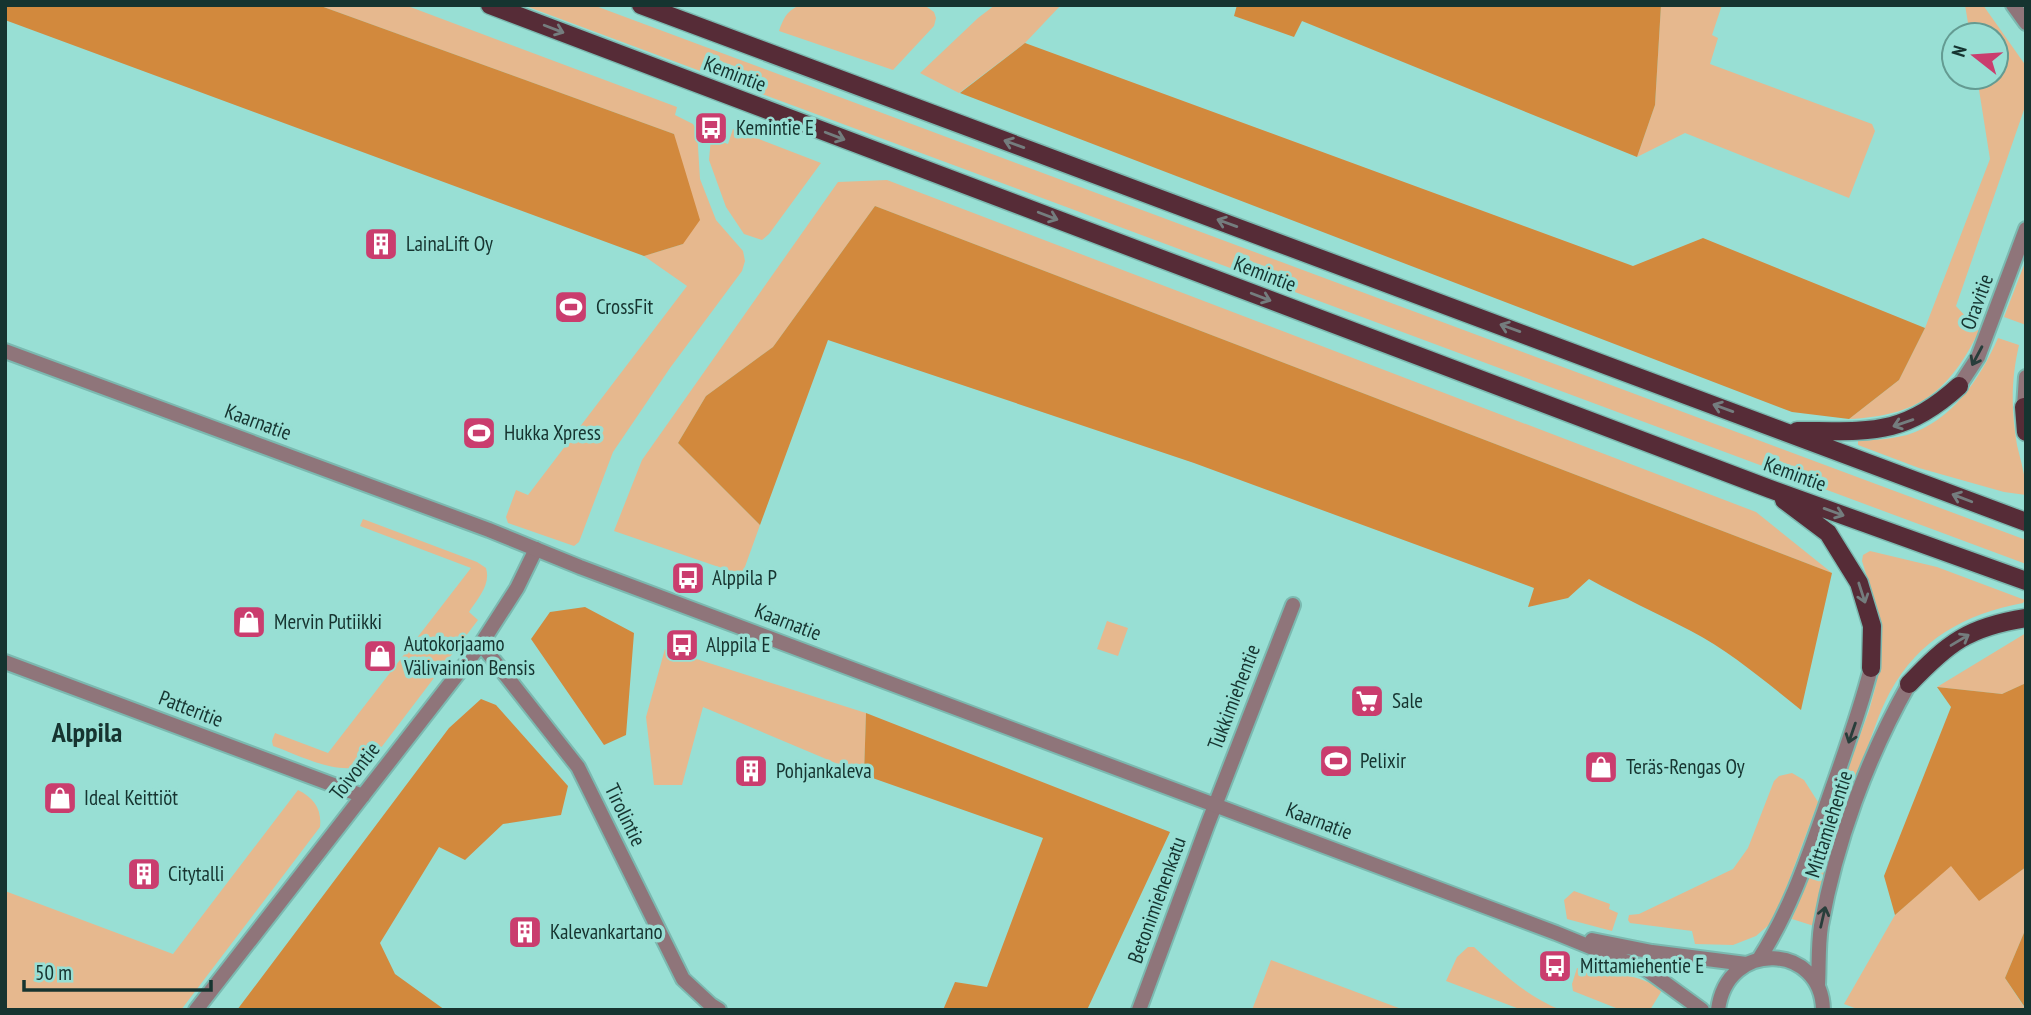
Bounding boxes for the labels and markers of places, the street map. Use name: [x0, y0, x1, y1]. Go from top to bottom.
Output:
bus stop icon: Kemintie E: [692, 109, 730, 147]
place label: Kemintie E: [736, 114, 814, 141]
building icon: LainaLift Oy: [362, 225, 400, 263]
place label: LainaLift Oy: [406, 230, 493, 257]
sports icon: CrossFit: [552, 288, 590, 326]
place label: CrossFit: [596, 293, 654, 320]
sports icon: Hukka Xpress: [460, 414, 498, 452]
place label: Hukka Xpress: [504, 419, 601, 446]
bus stop icon: Alppila P: [669, 559, 707, 597]
place label: Alppila P: [712, 564, 777, 591]
shop icon: Mervin Putiikki: [230, 603, 268, 641]
place label: Mervin Putiikki: [274, 608, 382, 635]
bus stop icon: Alppila E: [663, 626, 701, 664]
place label: Autokorjaamo Välivainion Bensis: [403, 630, 535, 681]
place label: Alppila E: [706, 631, 770, 658]
shop icon: Autokorjaamo Välivainion Bensis: [361, 637, 399, 675]
supermarket icon: Sale: [1348, 682, 1386, 720]
place label: Sale: [1392, 687, 1423, 714]
sports icon: Pelixir: [1317, 742, 1355, 780]
place label: Pelixir: [1360, 747, 1406, 774]
shop icon: Teräs-Rengas Oy: [1582, 748, 1620, 786]
building icon: Pohjankaleva: [732, 752, 770, 790]
place label: Teräs-Rengas Oy: [1626, 753, 1745, 780]
place label: Pohjankaleva: [776, 757, 872, 784]
shop icon: Ideal Keittiöt: [41, 779, 79, 817]
place label: Ideal Keittiöt: [84, 784, 178, 811]
building icon: Citytalli: [125, 855, 163, 893]
place label: Citytalli: [168, 860, 224, 887]
building icon: Kalevankartano: [506, 913, 544, 951]
place label: Kalevankartano: [550, 918, 663, 945]
bus stop icon: Mittamiehentie E: [1536, 947, 1574, 985]
place label: Mittamiehentie E: [1580, 952, 1704, 979]

